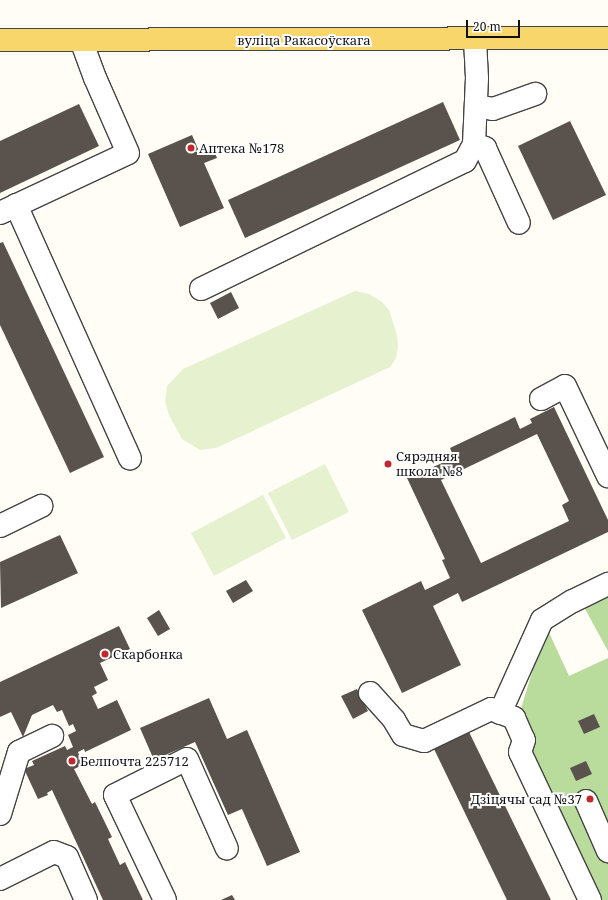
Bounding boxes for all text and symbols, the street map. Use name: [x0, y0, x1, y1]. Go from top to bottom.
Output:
scale bar: [468, 12, 522, 38]
text: 20 m: [473, 18, 501, 35]
street label: вуліца Ракасоўскага: [237, 32, 371, 48]
place label: Аптека №178: [199, 140, 284, 156]
marker: Аптека №178: [186, 143, 196, 153]
place label: Сярэдняя школа №8: [396, 449, 463, 480]
marker: Сярэдняя школа №8: [383, 459, 393, 469]
place label: Скарбонка: [113, 646, 183, 662]
marker: Скарбонка: [100, 649, 110, 659]
place label: Белпочта 225712: [80, 753, 189, 769]
marker: Белпочта 225712: [67, 756, 77, 766]
place label: Дзіцячы сад №37: [470, 791, 582, 807]
marker: Дзіцячы сад №37: [585, 794, 595, 804]

